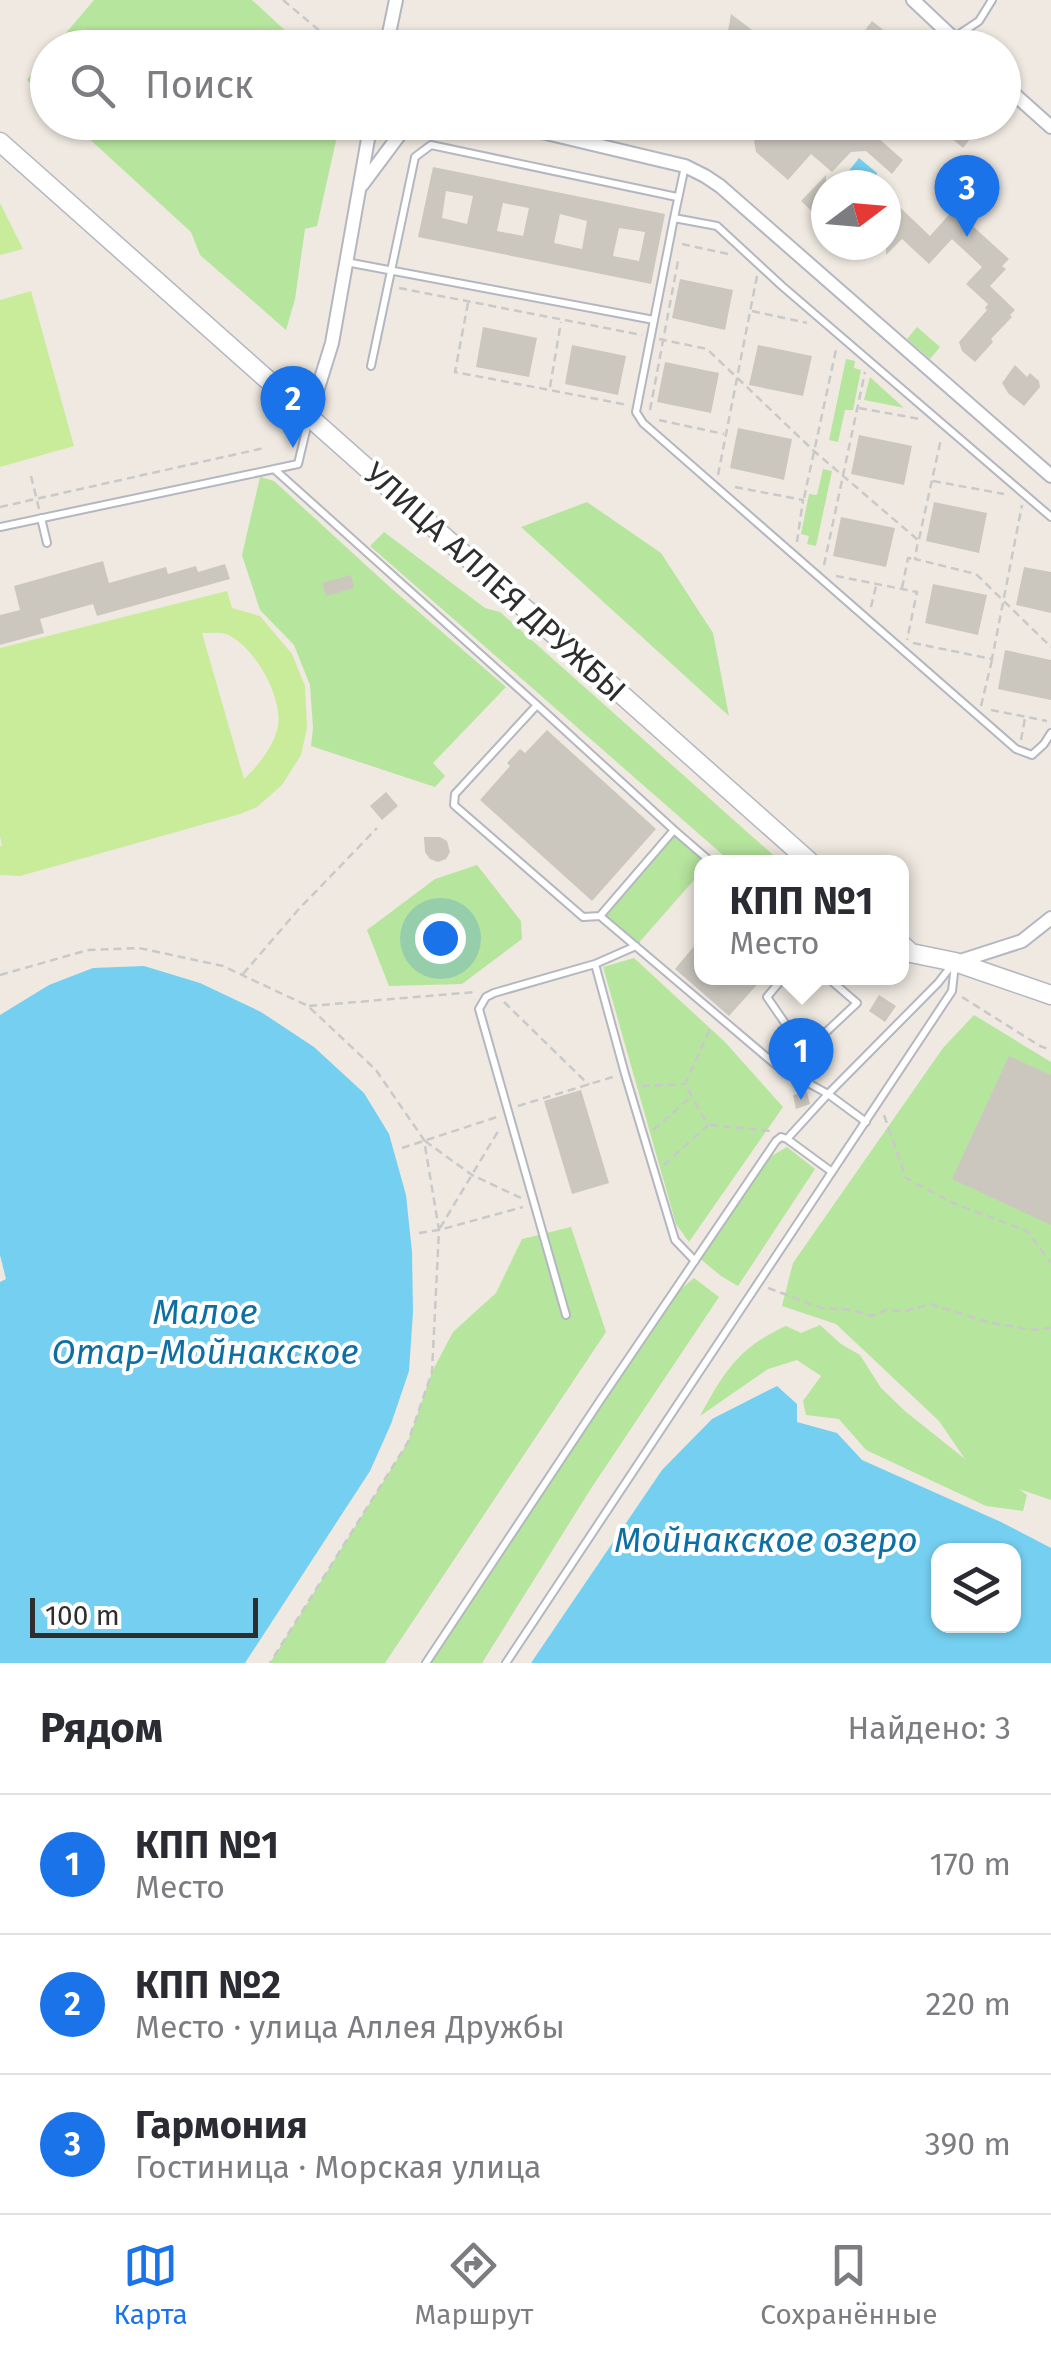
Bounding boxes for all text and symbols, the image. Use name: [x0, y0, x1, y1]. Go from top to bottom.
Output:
search box: [30, 30, 1021, 140]
icon: search: [65, 58, 120, 113]
text: Поиск: [145, 62, 254, 108]
pin: 3: [934, 154, 1000, 237]
north arrow: [811, 170, 901, 260]
pin: 2: [260, 366, 326, 448]
street label: УЛИЦА АЛЛЕЯ ДРУЖБЫ: [356, 454, 634, 710]
popup: [694, 855, 909, 985]
text: КПП №1: [730, 878, 873, 924]
your location: [415, 913, 466, 964]
text: Место: [730, 924, 820, 962]
pin: 1: [768, 1018, 834, 1100]
water label: Малое Отар-Мойнакское: [51, 1291, 359, 1373]
water label: Мойнакское озеро: [614, 1519, 918, 1561]
map controls: [931, 1543, 1021, 1633]
button: layers: [931, 1543, 1021, 1633]
scale bar: [30, 1593, 258, 1638]
text: 100 m: [45, 1599, 120, 1632]
text: Рядом: [40, 1703, 163, 1753]
text: Найдено: 3: [848, 1709, 1011, 1747]
text: КПП №1: [135, 1822, 279, 1868]
text: 1: [65, 1845, 80, 1883]
text: 170 m: [930, 1845, 1011, 1883]
text: Место: [135, 1868, 225, 1906]
text: КПП №2: [135, 1962, 281, 2008]
text: 2: [64, 1985, 81, 2023]
text: 220 m: [926, 1985, 1011, 2023]
text: Место · улица Аллея Дружбы: [135, 2008, 565, 2046]
text: Гармония: [135, 2102, 308, 2148]
text: 3: [64, 2125, 81, 2163]
text: 390 m: [925, 2125, 1011, 2163]
text: Гостиница · Морская улица: [135, 2148, 541, 2186]
tab: Карта: [113, 2238, 188, 2331]
tab: Маршрут: [415, 2238, 533, 2331]
tab: Сохранённые: [760, 2238, 938, 2331]

